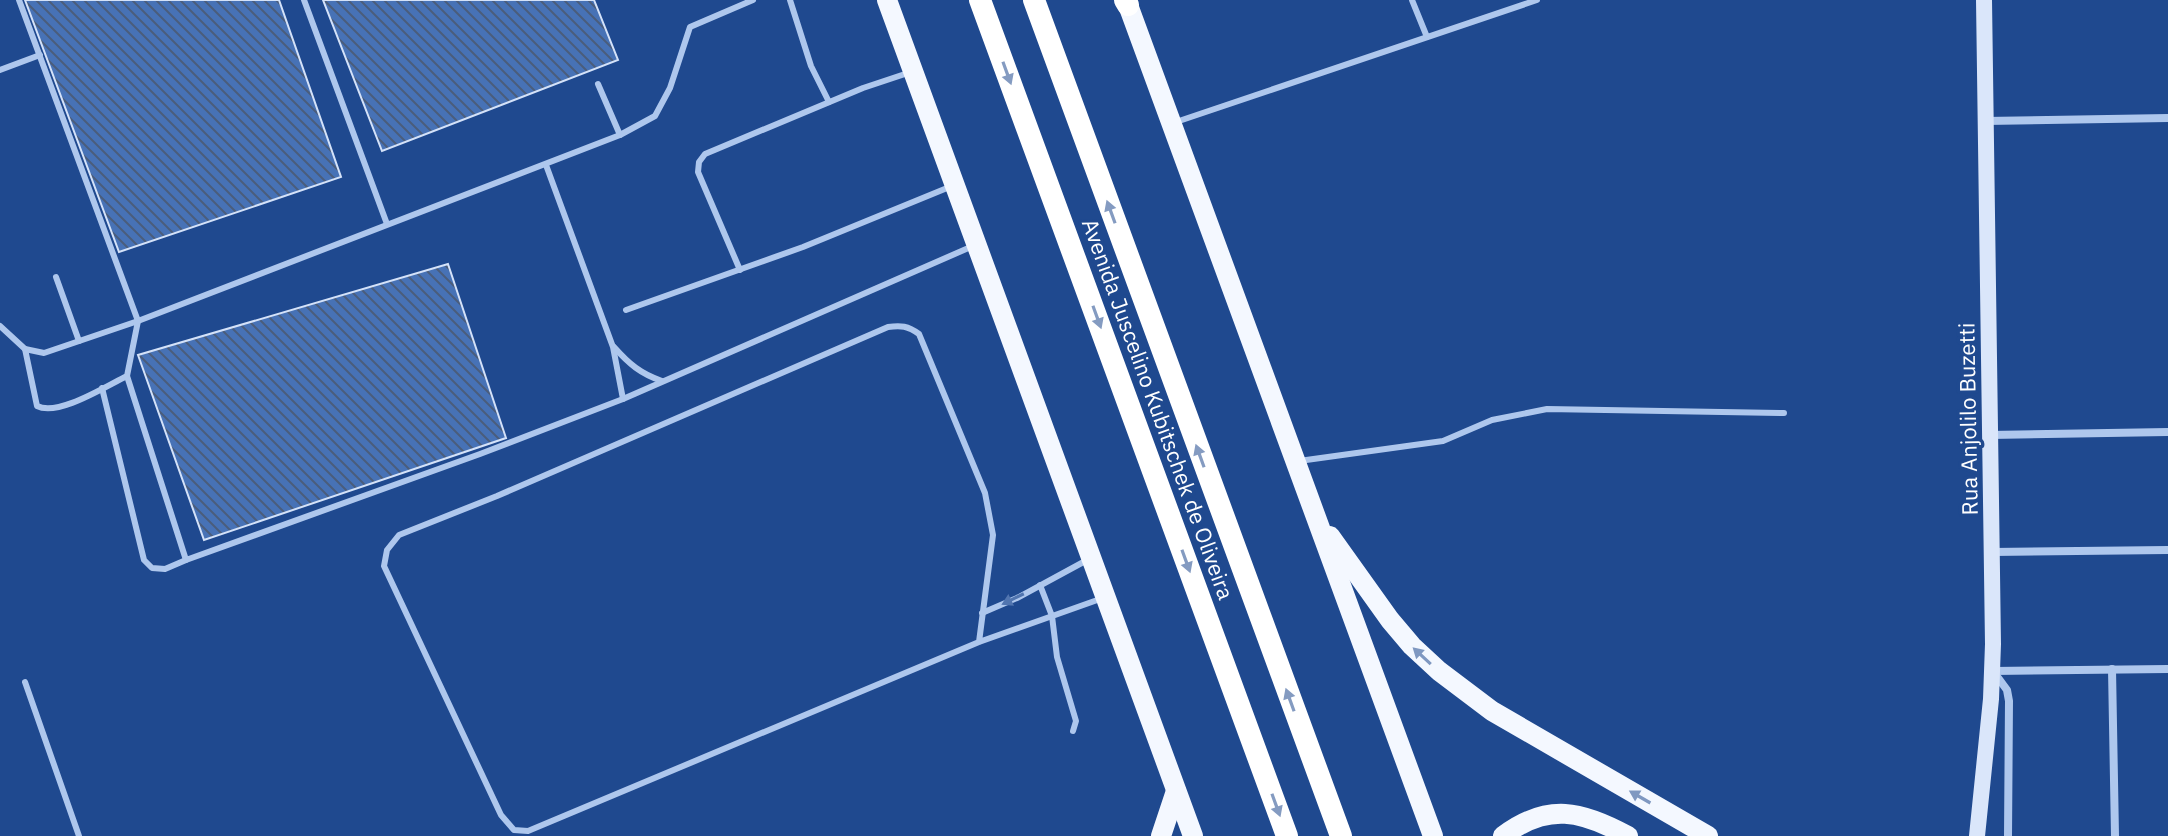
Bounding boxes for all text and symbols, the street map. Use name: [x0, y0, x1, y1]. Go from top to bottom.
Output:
one-way arrow: [1001, 61, 1014, 85]
one-way arrow: [1105, 199, 1117, 223]
street label: Avenida Juscelino Kubitschek de Oliveira: [1076, 214, 1241, 604]
one-way arrow: [1091, 305, 1103, 329]
street label: Rua Anjolilo Buzetti: [1951, 322, 1984, 516]
one-way arrow: [1194, 444, 1206, 468]
one-way arrow: [1180, 550, 1193, 574]
one-way arrow: [1001, 592, 1024, 606]
one-way arrow: [1413, 648, 1432, 666]
one-way arrow: [1284, 688, 1296, 712]
one-way arrow: [1629, 790, 1651, 804]
one-way arrow: [1270, 794, 1283, 818]

